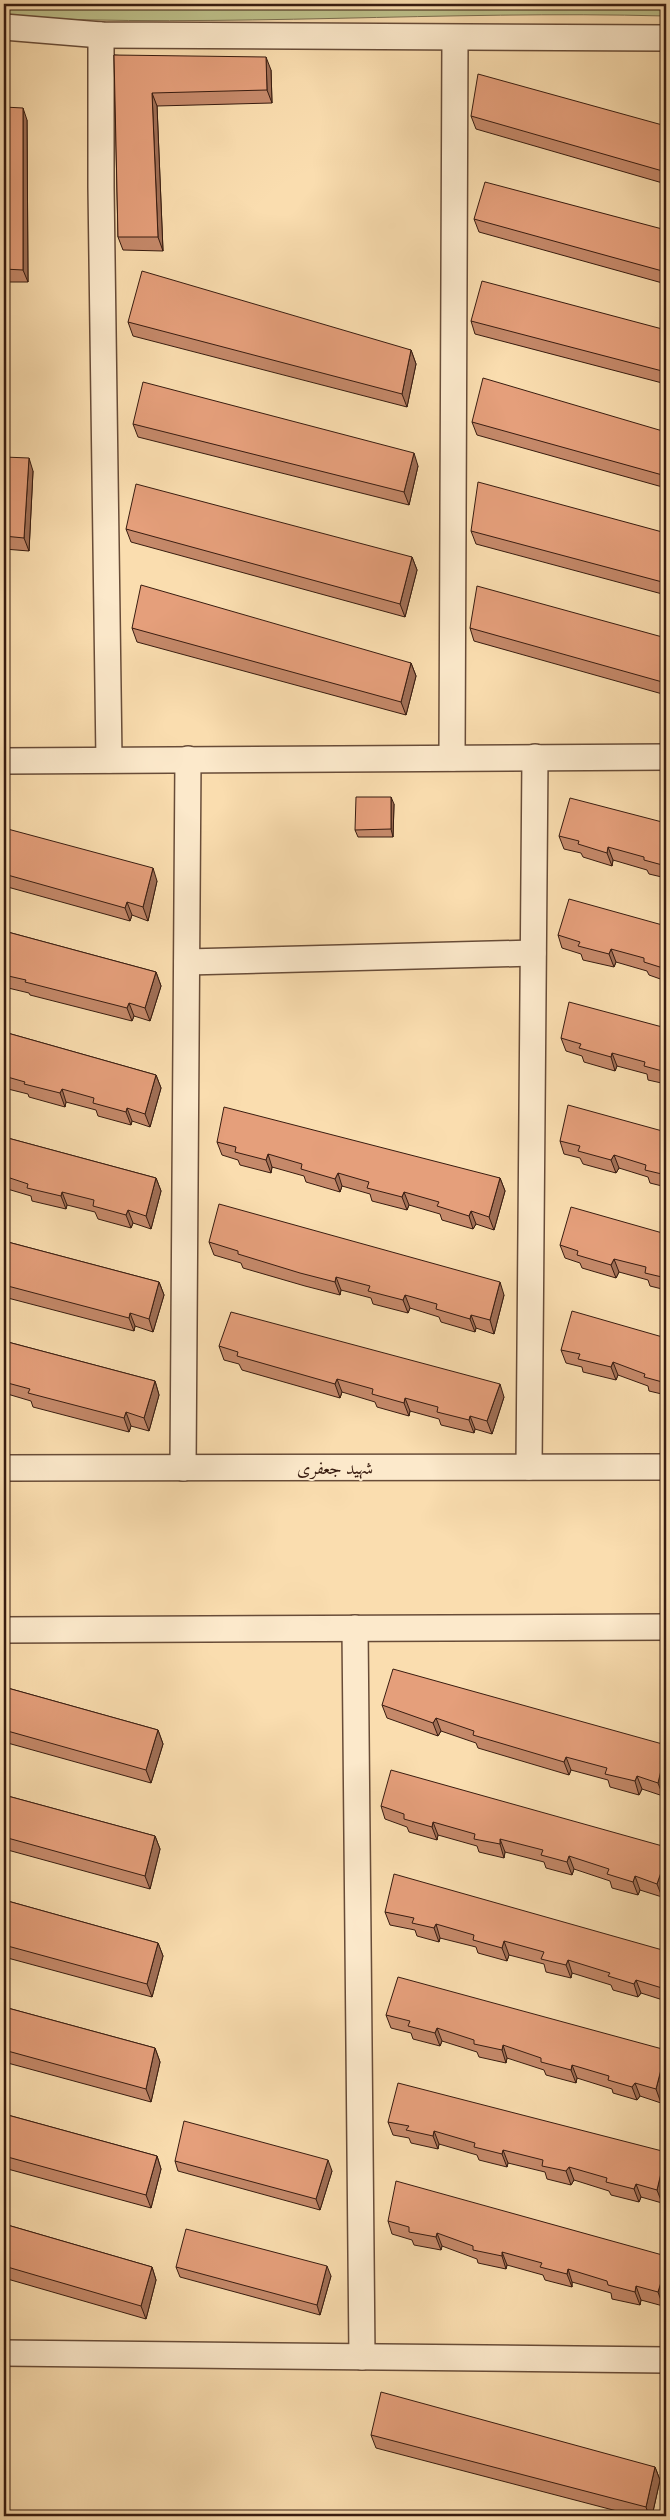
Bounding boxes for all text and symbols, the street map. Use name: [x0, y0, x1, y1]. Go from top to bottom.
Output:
street label: شهید جعفری: [297, 1454, 373, 1481]

